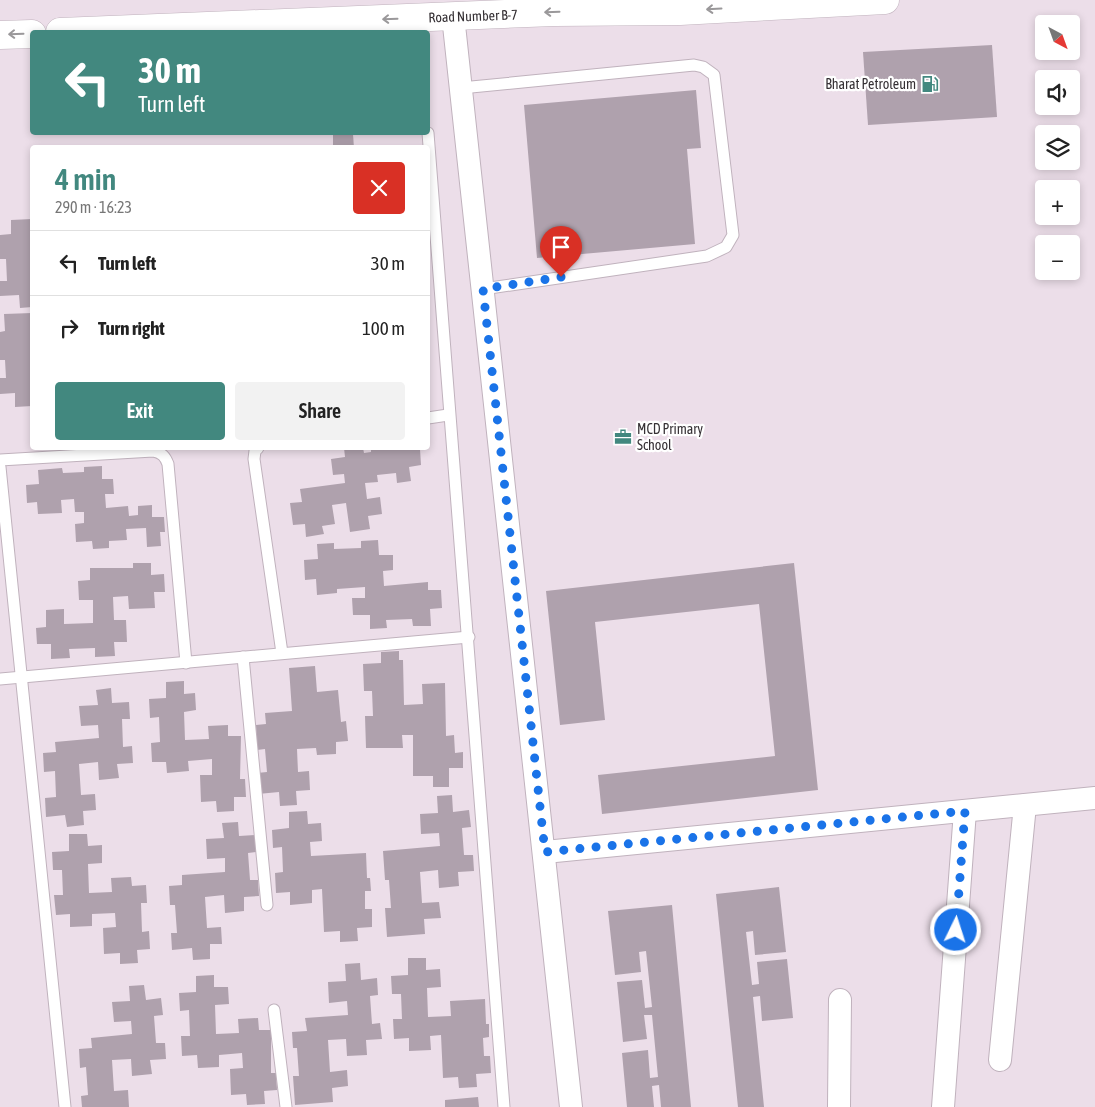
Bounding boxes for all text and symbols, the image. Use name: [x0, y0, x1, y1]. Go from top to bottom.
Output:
one-way arrow: [707, 5, 723, 14]
street label: Road Number B-7: [428, 6, 518, 26]
one-way arrow: [544, 8, 560, 17]
one-way arrow: [382, 14, 398, 24]
north arrow: [1035, 15, 1080, 60]
map controls: [1035, 15, 1080, 280]
one-way arrow: [9, 30, 25, 39]
icon: left: [55, 50, 120, 115]
text: 30 m: [138, 50, 201, 90]
button: sound: [1035, 70, 1080, 115]
fuel station icon: Bharat Petroleum: [920, 74, 940, 94]
place label: Bharat Petroleum: [825, 76, 916, 92]
text: Turn left: [138, 91, 205, 117]
button: layers: [1035, 125, 1080, 170]
text: 4 min: [55, 162, 116, 196]
button: close: [353, 162, 405, 214]
button: +: [1035, 180, 1080, 225]
text: 290 m · 16:23: [55, 198, 132, 216]
pin: [540, 226, 582, 277]
icon: arrive: [547, 233, 575, 261]
button: −: [1035, 235, 1080, 280]
icon: left: [55, 249, 83, 277]
text: Turn left: [98, 252, 156, 274]
text: 30 m: [371, 252, 405, 274]
icon: right: [55, 314, 83, 342]
text: Turn right: [98, 317, 165, 339]
text: 100 m: [362, 317, 405, 339]
button: Exit: [55, 382, 225, 440]
button: Share: [235, 382, 405, 440]
place label: MCD Primary School: [637, 421, 703, 453]
office icon: MCD Primary School: [613, 427, 633, 447]
position arrow: [929, 903, 981, 955]

